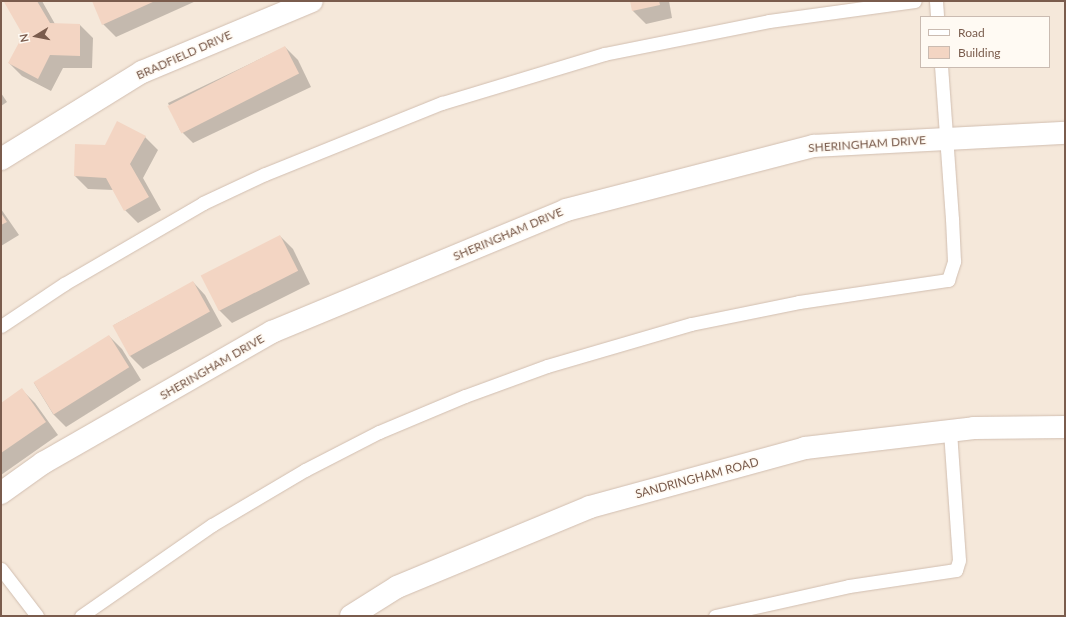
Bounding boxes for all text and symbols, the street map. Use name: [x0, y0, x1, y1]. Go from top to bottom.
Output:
north arrow: [16, 16, 56, 56]
legend: [920, 16, 1050, 68]
text: Road: [958, 25, 985, 40]
street label: BRADFIELD DRIVE: [134, 27, 234, 83]
text: N: [17, 33, 31, 43]
text: Building: [958, 45, 1001, 60]
street label: SHERINGHAM DRIVE: [808, 133, 926, 155]
street label: SHERINGHAM DRIVE: [451, 204, 565, 264]
street label: SHERINGHAM DRIVE: [157, 331, 267, 403]
street label: SANDRINGHAM ROAD: [634, 455, 760, 501]

